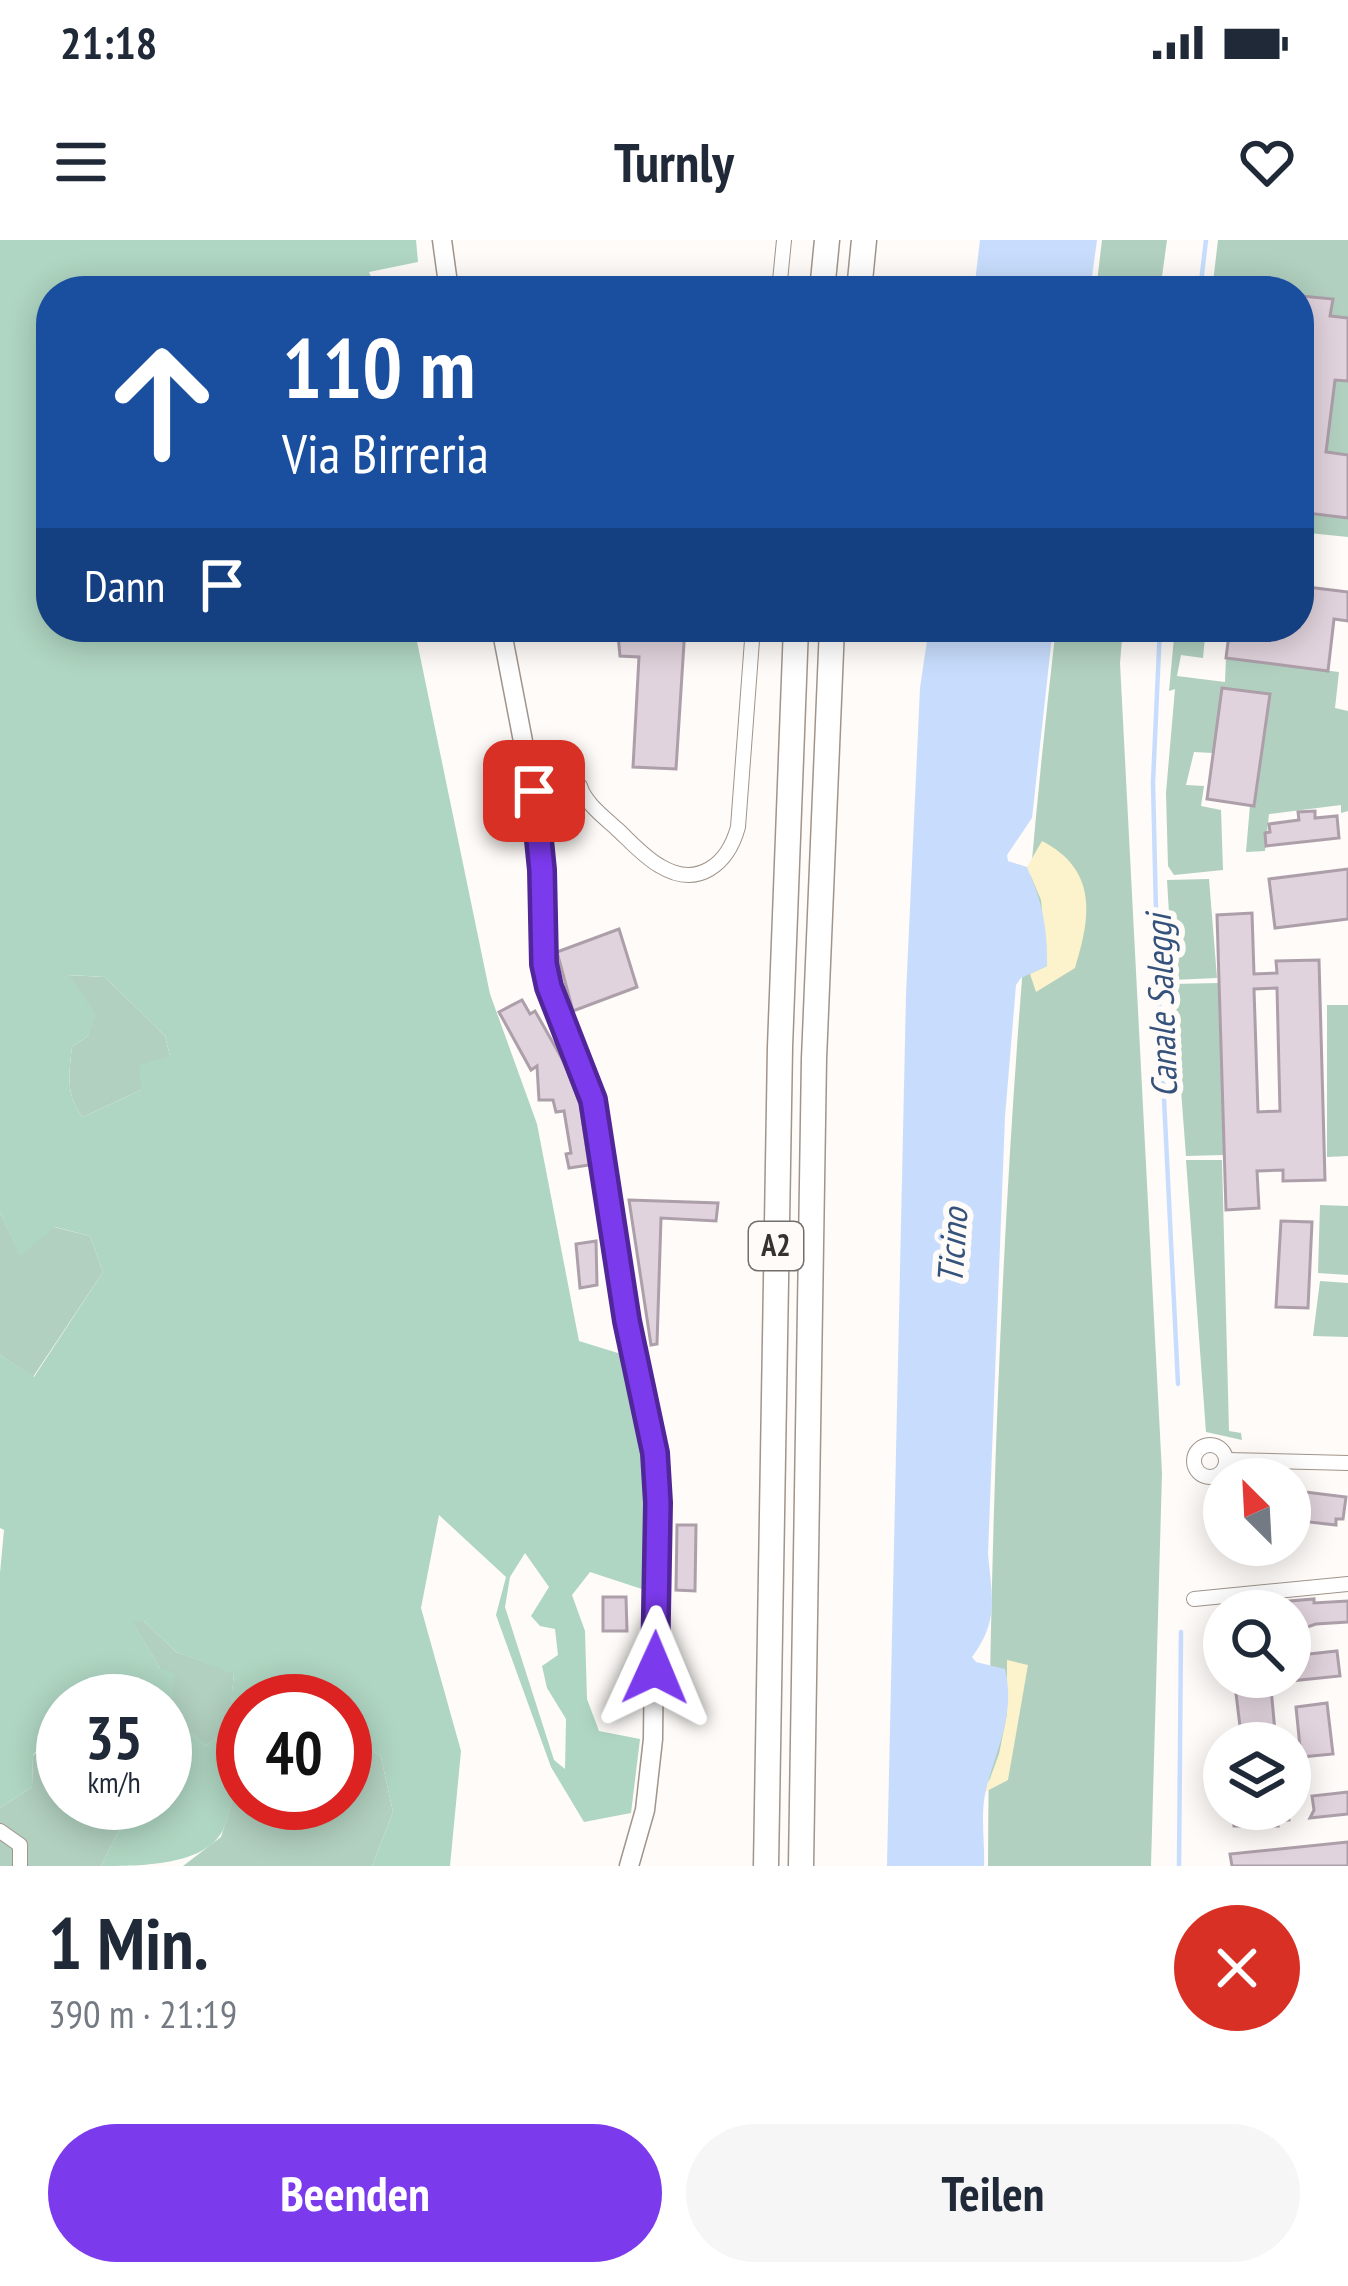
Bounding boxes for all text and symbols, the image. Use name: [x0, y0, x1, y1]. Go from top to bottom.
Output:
text: 21:18: [60, 13, 157, 71]
text: Turnly: [614, 127, 734, 197]
icon: menu: [48, 129, 114, 195]
icon: heart: [1234, 129, 1300, 195]
text: 110 m: [282, 312, 475, 421]
icon: ahead: [84, 324, 240, 480]
text: Via Birreria: [282, 418, 489, 488]
icon: arrive: [189, 552, 255, 618]
text: Dann: [84, 556, 165, 614]
pin: [483, 740, 585, 842]
icon: arrive: [501, 758, 567, 824]
water label: Canale Saleggi: [1134, 909, 1187, 1098]
water label: Ticino: [925, 1204, 978, 1285]
road number: A2: [749, 1222, 803, 1270]
north arrow: [1203, 1458, 1311, 1566]
map controls: [1203, 1458, 1311, 1830]
button: search: [1203, 1590, 1311, 1698]
position arrow: [592, 1605, 718, 1731]
speed limit sign: 40: [216, 1674, 372, 1830]
text: 35: [85, 1698, 143, 1776]
button: layers: [1203, 1722, 1311, 1830]
text: km/h: [87, 1762, 141, 1801]
text: 1 Min.: [48, 1896, 209, 1989]
button: close: [1174, 1905, 1300, 2031]
text: 390 m · 21:19: [48, 1988, 237, 2039]
button: Beenden: [48, 2124, 662, 2262]
button: Teilen: [686, 2124, 1300, 2262]

